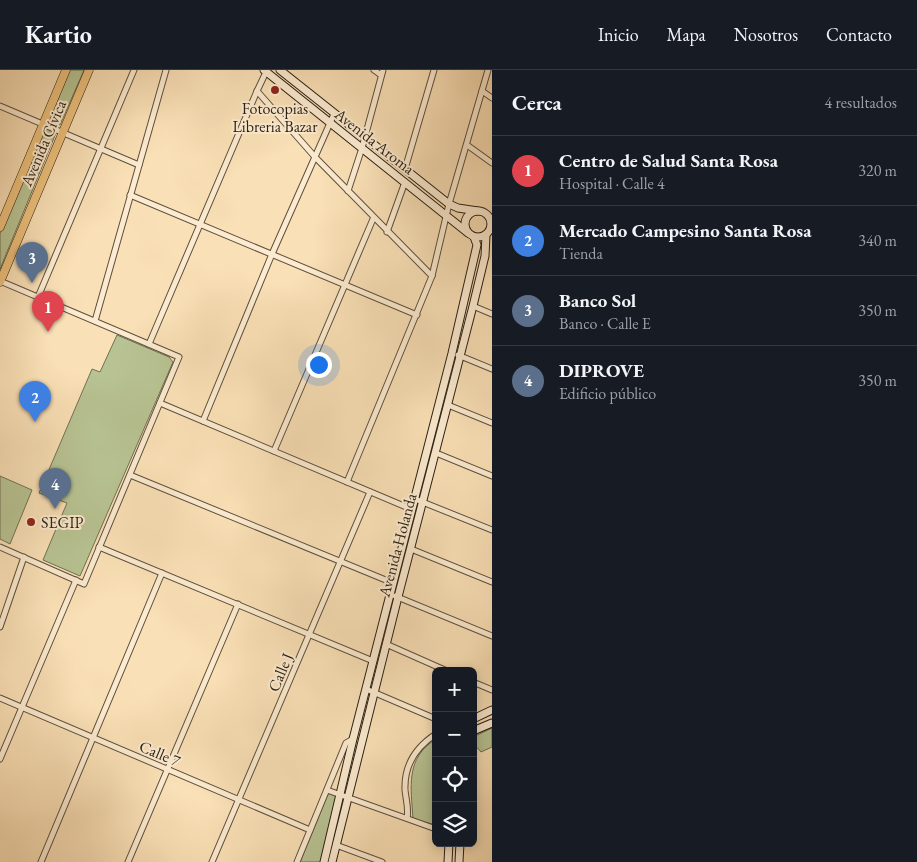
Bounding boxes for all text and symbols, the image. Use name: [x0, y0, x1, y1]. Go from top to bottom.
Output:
text: Kartio: [25, 19, 92, 50]
text: Inicio: [598, 23, 639, 46]
text: Mapa: [667, 23, 706, 46]
text: Nosotros: [734, 23, 798, 46]
text: Contacto: [826, 23, 892, 46]
marker: Fotocopias Libreria Bazar: [269, 84, 281, 96]
text: Cerca: [512, 89, 562, 116]
text: 4 resultados: [825, 92, 897, 113]
street label: Avenida Cívica: [15, 96, 71, 190]
place label: Fotocopias Libreria Bazar: [232, 98, 318, 137]
street label: Avenida Aroma: [330, 103, 419, 180]
text: Centro de Salud Santa Rosa: [559, 148, 778, 173]
text: 1: [524, 160, 532, 181]
text: 320 m: [858, 160, 897, 181]
text: Hospital · Calle 4: [559, 173, 665, 194]
text: Mercado Campesino Santa Rosa: [559, 218, 812, 243]
text: 2: [524, 230, 532, 251]
text: 340 m: [858, 230, 897, 251]
pin: 3: [16, 242, 48, 283]
text: Tienda: [559, 243, 603, 264]
text: Banco Sol: [559, 288, 636, 313]
pin: 1: [32, 291, 64, 332]
text: 3: [524, 300, 532, 321]
text: 350 m: [858, 300, 897, 321]
text: Banco · Calle E: [559, 313, 651, 334]
your location: [306, 352, 332, 378]
text: DIPROVE: [559, 358, 644, 383]
text: 4: [524, 370, 532, 391]
text: 350 m: [858, 370, 897, 391]
pin: 2: [19, 381, 51, 422]
text: Edificio público: [559, 383, 656, 404]
pin: 4: [39, 468, 71, 509]
street label: Avenida Holanda: [373, 490, 422, 600]
place label: SEGIP: [41, 512, 84, 533]
marker: SEGIP: [25, 516, 37, 528]
street label: Calle J: [263, 650, 298, 695]
map controls: [432, 667, 477, 847]
button: +: [432, 667, 477, 712]
button: −: [432, 712, 477, 757]
street label: Calle 7: [136, 735, 184, 772]
button: locate: [432, 757, 477, 802]
button: layers: [432, 802, 477, 847]

